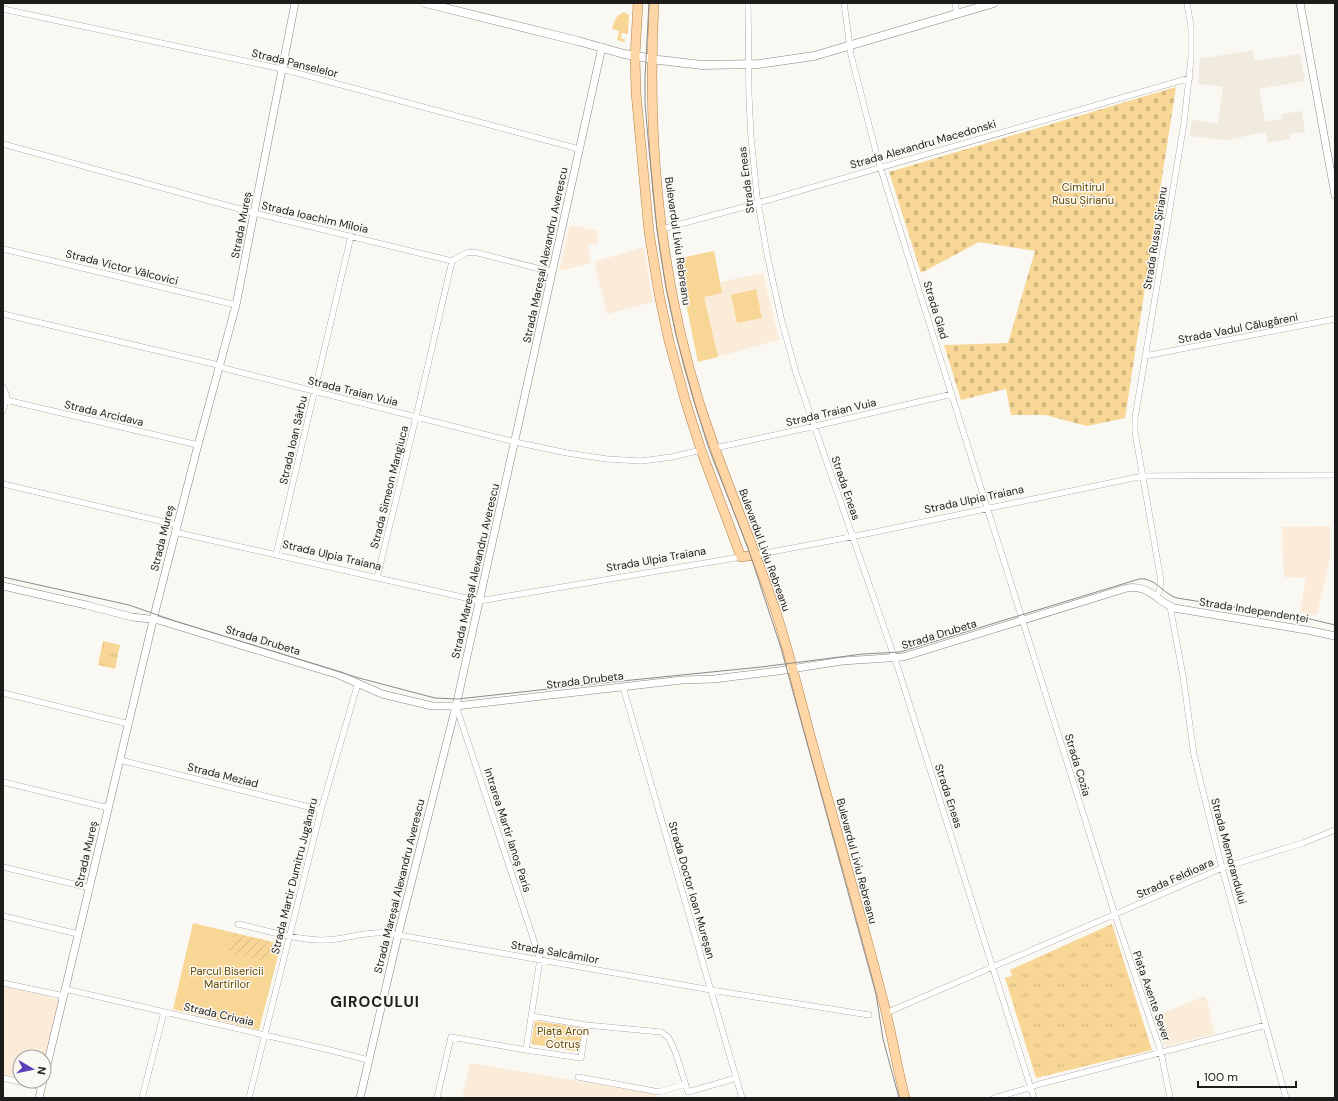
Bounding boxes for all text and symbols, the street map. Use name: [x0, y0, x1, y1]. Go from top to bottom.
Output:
street label: Strada Panselelor: [250, 46, 340, 80]
street label: Strada Alexandru Macedonski: [848, 116, 998, 172]
street label: Strada Eneas: [735, 146, 757, 214]
street label: Strada Mareșal Alexandru Averescu: [520, 166, 570, 344]
street label: Bulevardul Liviu Rebreanu: [662, 176, 694, 306]
park label: Cimitirul Rusu Șirianu: [1052, 180, 1114, 207]
street label: Strada Russu Șirianu: [1140, 186, 1170, 290]
street label: Strada Mureș: [228, 190, 254, 260]
street label: Strada Ioachim Miloia: [260, 198, 370, 236]
street label: Strada Victor Vâlcovici: [64, 246, 180, 288]
street label: Strada Glad: [921, 279, 952, 341]
street label: Strada Vadul Călugăreni: [1177, 310, 1299, 346]
street label: Strada Traian Vuia: [307, 373, 399, 409]
street label: Strada Ioan Sârbu: [276, 394, 310, 486]
street label: Strada Traian Vuia: [785, 395, 877, 429]
street label: Strada Arcidava: [63, 397, 145, 429]
street label: Strada Simeon Mangiuca: [367, 424, 411, 550]
street label: Strada Eneas: [829, 454, 863, 522]
street label: Strada Mareșal Alexandru Averescu: [448, 482, 502, 660]
street label: Strada Ulpia Traiana: [923, 482, 1025, 516]
street label: Bulevardul Liviu Rebreanu: [736, 487, 794, 613]
street label: Strada Mureș: [147, 503, 177, 573]
street label: Strada Ulpia Traiana: [281, 537, 383, 573]
street label: Strada Ulpia Traiana: [605, 543, 707, 575]
street label: Strada Independenței: [1198, 594, 1310, 626]
street label: Strada Drubeta: [900, 616, 978, 652]
street label: Strada Drubeta: [224, 622, 302, 658]
street label: Strada Drubeta: [546, 668, 624, 692]
street label: Strada Cozia: [1062, 732, 1094, 798]
street label: Strada Meziad: [186, 759, 260, 791]
street label: Strada Eneas: [932, 762, 966, 830]
street label: Intrarea Martir Ianoș Paris: [481, 766, 535, 894]
street label: Strada Memorandului: [1208, 796, 1250, 906]
street label: Strada Martir Dumitru Jugănaru: [268, 797, 320, 955]
street label: Strada Mareșal Alexandru Averescu: [371, 797, 427, 975]
street label: Bulevardul Liviu Rebreanu: [833, 797, 881, 925]
street label: Strada Mureș: [72, 819, 100, 889]
street label: Strada Doctor Ioan Mureșan: [666, 820, 718, 960]
street label: Strada Feldioara: [1134, 855, 1216, 901]
street label: Strada Salcâmilor: [510, 937, 600, 967]
street label: Piața Axente Sever: [1130, 949, 1174, 1043]
park label: Parcul Bisericii Martirilor: [190, 964, 264, 991]
district label: GIROCULUI: [330, 992, 420, 1012]
street label: Strada Crivaia: [183, 999, 255, 1029]
park label: Piața Aron Cotruș: [537, 1024, 589, 1051]
north arrow: [12, 1049, 52, 1089]
scale bar: [1198, 1063, 1296, 1089]
text: N: [34, 1066, 49, 1076]
text: 100 m: [1204, 1069, 1238, 1085]

